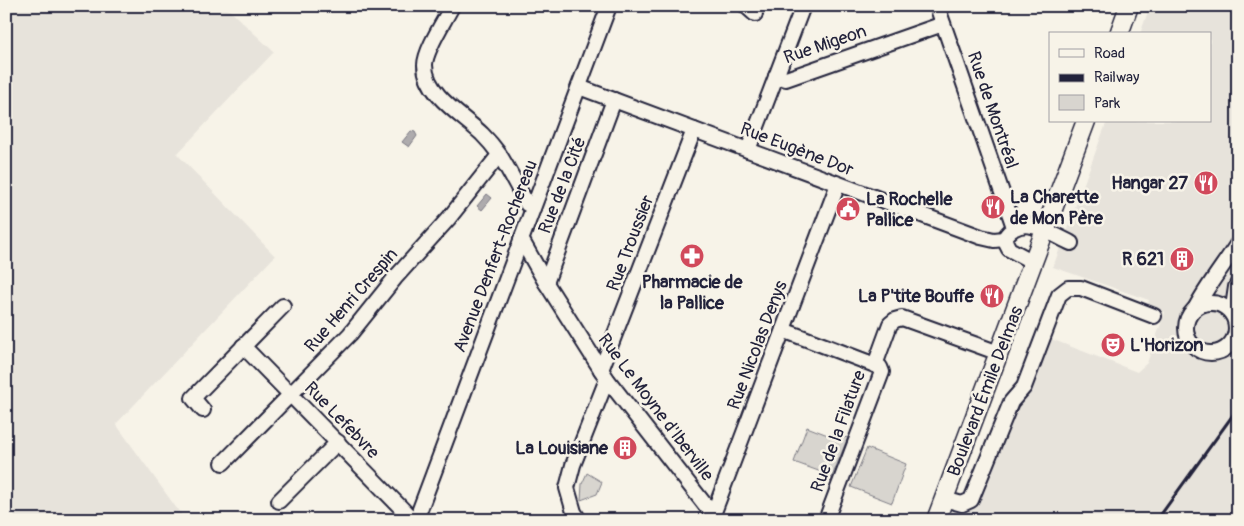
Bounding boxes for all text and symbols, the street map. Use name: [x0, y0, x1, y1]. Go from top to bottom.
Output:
street label: Rue Migeon: [781, 20, 870, 69]
legend: [1049, 32, 1212, 122]
text: Road: [1094, 44, 1125, 63]
street label: Rue de Montréal: [962, 49, 1023, 172]
text: Railway: [1094, 68, 1140, 87]
text: Park: [1094, 94, 1121, 113]
street label: Rue Eugène Dor: [737, 117, 857, 182]
street label: Rue de la Cité: [533, 134, 591, 237]
street label: Avenue Denfert-Rochereau: [448, 157, 543, 356]
restaurant icon: Hangar 27: [1193, 170, 1219, 196]
place label: Hangar 27: [1111, 172, 1188, 195]
place label: La Charette de Mon Père: [1010, 186, 1104, 230]
place label: La Rochelle Pallice: [866, 188, 954, 232]
street label: Rue Troussier: [602, 191, 660, 294]
restaurant icon: La Charette de Mon Père: [980, 194, 1006, 220]
public building icon: La Rochelle Pallice: [835, 196, 861, 222]
street label: Rue Henri Crespin: [300, 243, 403, 357]
pharmacy icon: Pharmacie de la Pallice: [679, 243, 705, 269]
building icon: R 621: [1169, 246, 1195, 272]
place label: R 621: [1122, 248, 1164, 271]
place label: Pharmacie de la Pallice: [642, 271, 743, 315]
street label: Rue Nicolas Denys: [722, 277, 793, 413]
restaurant icon: La P'tite Bouffe: [979, 283, 1005, 309]
place label: La P'tite Bouffe: [858, 285, 975, 308]
street label: Boulevard Émile Delmas: [942, 303, 1029, 480]
street label: Rue Le Moyne d'Iberville: [593, 329, 719, 486]
theatre icon: L'Horizon: [1100, 332, 1126, 358]
place label: L'Horizon: [1130, 334, 1203, 357]
street label: Rue de la Filature: [806, 367, 871, 495]
street label: Rue Lefebvre: [299, 377, 384, 464]
building icon: La Louisiane: [612, 435, 638, 461]
place label: La Louisiane: [515, 437, 609, 460]

